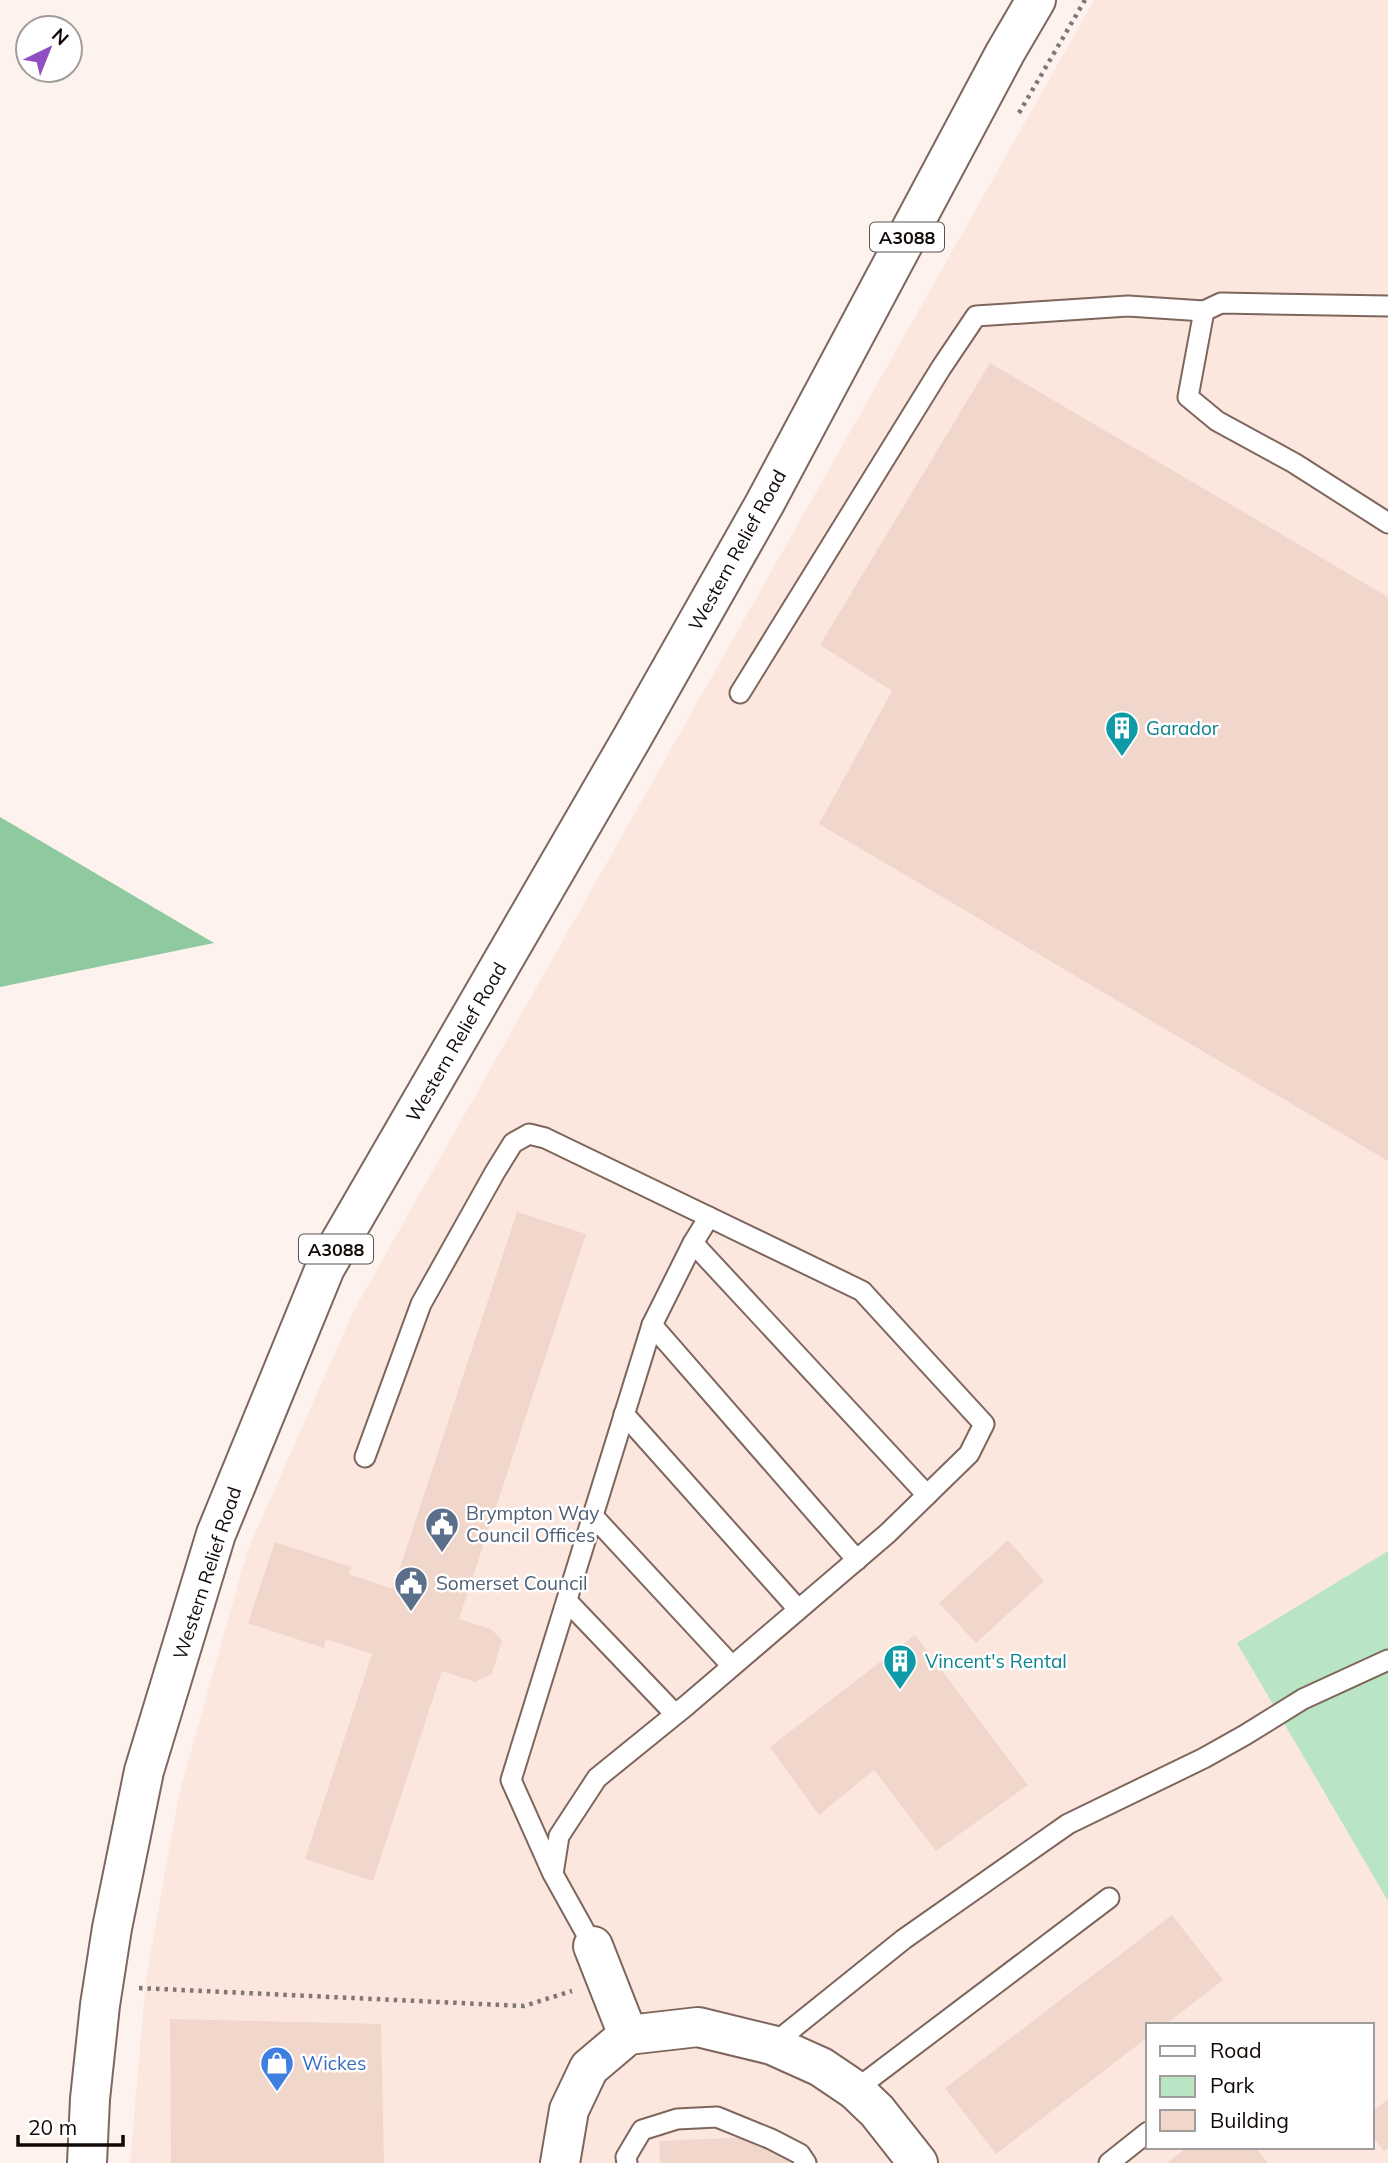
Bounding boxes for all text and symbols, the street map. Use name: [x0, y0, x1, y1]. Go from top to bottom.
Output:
north arrow: [14, 14, 84, 84]
text: N: [47, 23, 74, 50]
road number: A3088: [870, 222, 944, 251]
street label: Western Relief Road: [683, 465, 791, 635]
building icon: Garador: [1103, 709, 1141, 758]
place label: Garador: [1146, 716, 1219, 740]
street label: Western Relief Road: [401, 958, 511, 1126]
road number: A3088: [299, 1234, 373, 1264]
street label: Western Relief Road: [168, 1484, 246, 1662]
place label: Brympton Way Council Offices: [466, 1501, 599, 1547]
public building icon: Brympton Way Council Offices: [423, 1505, 461, 1554]
public building icon: Somerset Council: [392, 1564, 430, 1613]
place label: Somerset Council: [436, 1571, 588, 1595]
building icon: Vincent's Rental: [881, 1642, 919, 1691]
place label: Vincent's Rental: [925, 1649, 1067, 1673]
legend: [1146, 2023, 1374, 2149]
text: Road: [1210, 2037, 1261, 2063]
shop icon: Wickes: [258, 2044, 296, 2093]
place label: Wickes: [302, 2051, 366, 2075]
text: Park: [1210, 2072, 1254, 2098]
scale bar: [18, 2104, 122, 2148]
text: Building: [1210, 2107, 1289, 2133]
text: 20 m: [28, 2114, 77, 2140]

